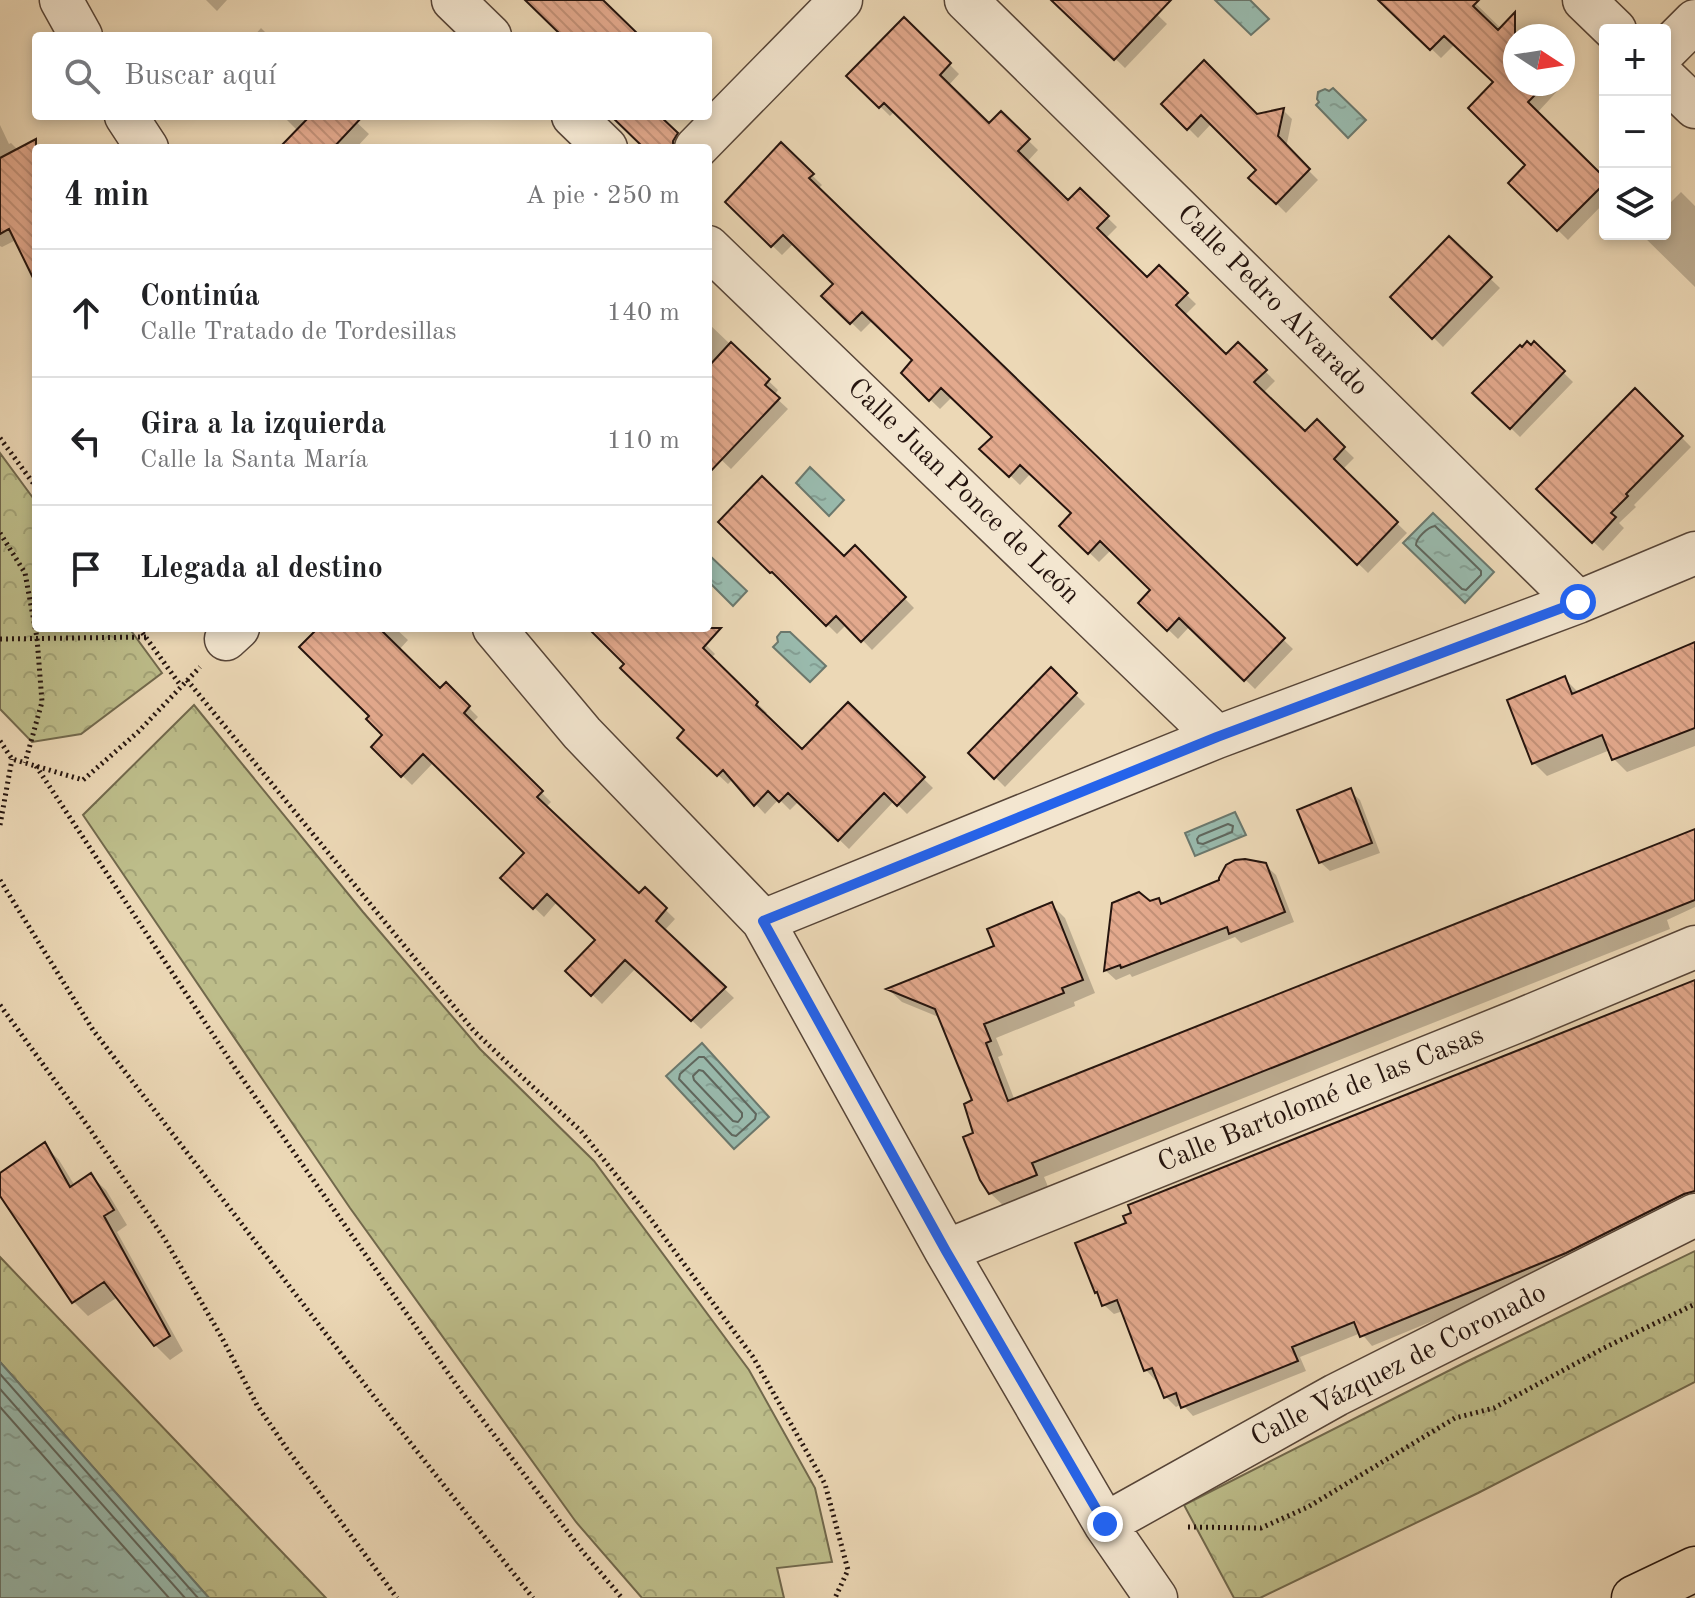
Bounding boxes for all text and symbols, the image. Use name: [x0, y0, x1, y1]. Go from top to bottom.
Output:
north arrow: [1503, 24, 1575, 96]
map controls: [1599, 24, 1671, 240]
button: +: [1599, 24, 1671, 96]
search box: [32, 32, 712, 120]
icon: search: [60, 54, 104, 98]
text: Buscar aquí: [124, 61, 276, 91]
button: −: [1599, 96, 1671, 168]
button: layers: [1599, 168, 1671, 240]
text: 4 min: [64, 179, 149, 213]
text: A pie · 250 m: [525, 183, 680, 209]
street label: Calle Pedro Alvarado: [1171, 200, 1373, 402]
text: Continúa: [140, 282, 260, 312]
icon: ahead: [64, 291, 108, 335]
text: 140 m: [607, 300, 680, 326]
text: Calle Tratado de Tordesillas: [140, 319, 456, 345]
street label: Calle Juan Ponce de León: [841, 374, 1085, 610]
text: Gira a la izquierda: [140, 410, 386, 440]
icon: left: [64, 419, 108, 463]
text: 110 m: [607, 428, 680, 454]
text: Calle la Santa María: [140, 447, 368, 473]
icon: arrive: [64, 547, 108, 591]
text: Llegada al destino: [140, 554, 383, 584]
route start: [1560, 584, 1596, 620]
street label: Calle Bartolomé de las Casas: [1154, 1022, 1488, 1178]
street label: Calle Vázquez de Coronado: [1247, 1279, 1551, 1453]
route end: [1087, 1506, 1123, 1542]

